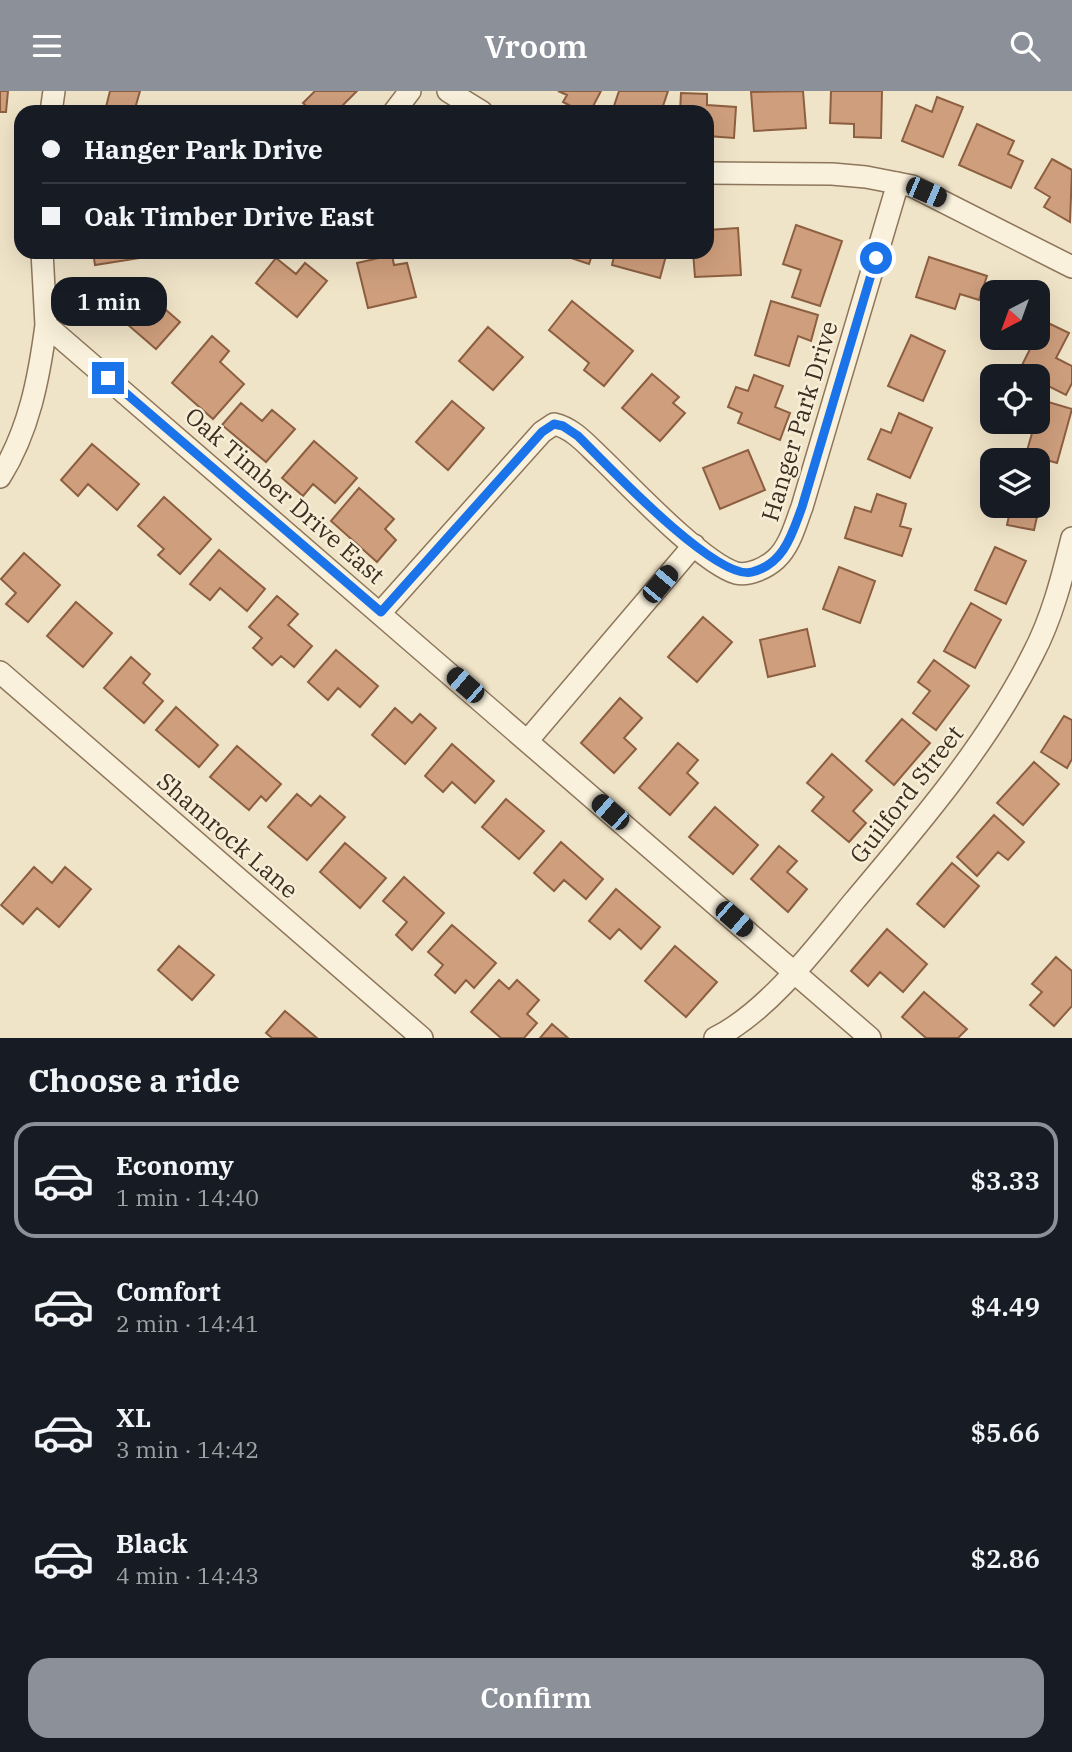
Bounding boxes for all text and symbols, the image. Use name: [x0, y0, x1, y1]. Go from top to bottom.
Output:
text: Vroom: [484, 25, 588, 67]
icon: menu: [28, 27, 66, 65]
icon: search: [1006, 27, 1044, 65]
text: Hanger Park Drive: [84, 132, 323, 166]
car: [903, 174, 950, 210]
text: Oak Timber Drive East: [84, 199, 374, 233]
route start: [860, 242, 892, 274]
callout: 1 min: [50, 277, 166, 325]
north arrow: [980, 280, 1050, 350]
map controls: [980, 280, 1050, 518]
text: 1 min: [77, 286, 141, 316]
street label: Hanger Park Drive: [753, 317, 845, 525]
route end: [92, 362, 124, 394]
button: locate: [980, 364, 1050, 434]
street label: Oak Timber Drive East: [179, 400, 391, 590]
button: layers: [980, 448, 1050, 518]
car: [639, 561, 682, 607]
car: [443, 663, 488, 707]
street label: Guilford Street: [842, 718, 970, 870]
street label: Shamrock Lane: [151, 765, 305, 905]
car: [588, 790, 633, 834]
car: [712, 897, 757, 941]
text: Choose a ride: [28, 1059, 240, 1101]
text: Economy: [116, 1148, 234, 1182]
icon: car: [32, 1149, 95, 1212]
text: $3.33: [971, 1163, 1040, 1197]
text: 1 min · 14:40: [116, 1182, 259, 1212]
text: Comfort: [116, 1274, 221, 1308]
icon: car: [32, 1275, 95, 1338]
text: $4.49: [971, 1289, 1040, 1323]
text: 2 min · 14:41: [116, 1308, 259, 1338]
text: XL: [116, 1400, 151, 1434]
icon: car: [32, 1401, 95, 1464]
text: $5.66: [971, 1415, 1040, 1449]
text: 3 min · 14:42: [116, 1434, 259, 1464]
text: Black: [116, 1526, 188, 1560]
icon: car: [32, 1527, 95, 1590]
text: $2.86: [971, 1541, 1040, 1575]
text: 4 min · 14:43: [116, 1560, 259, 1590]
button: Confirm: [28, 1658, 1044, 1738]

